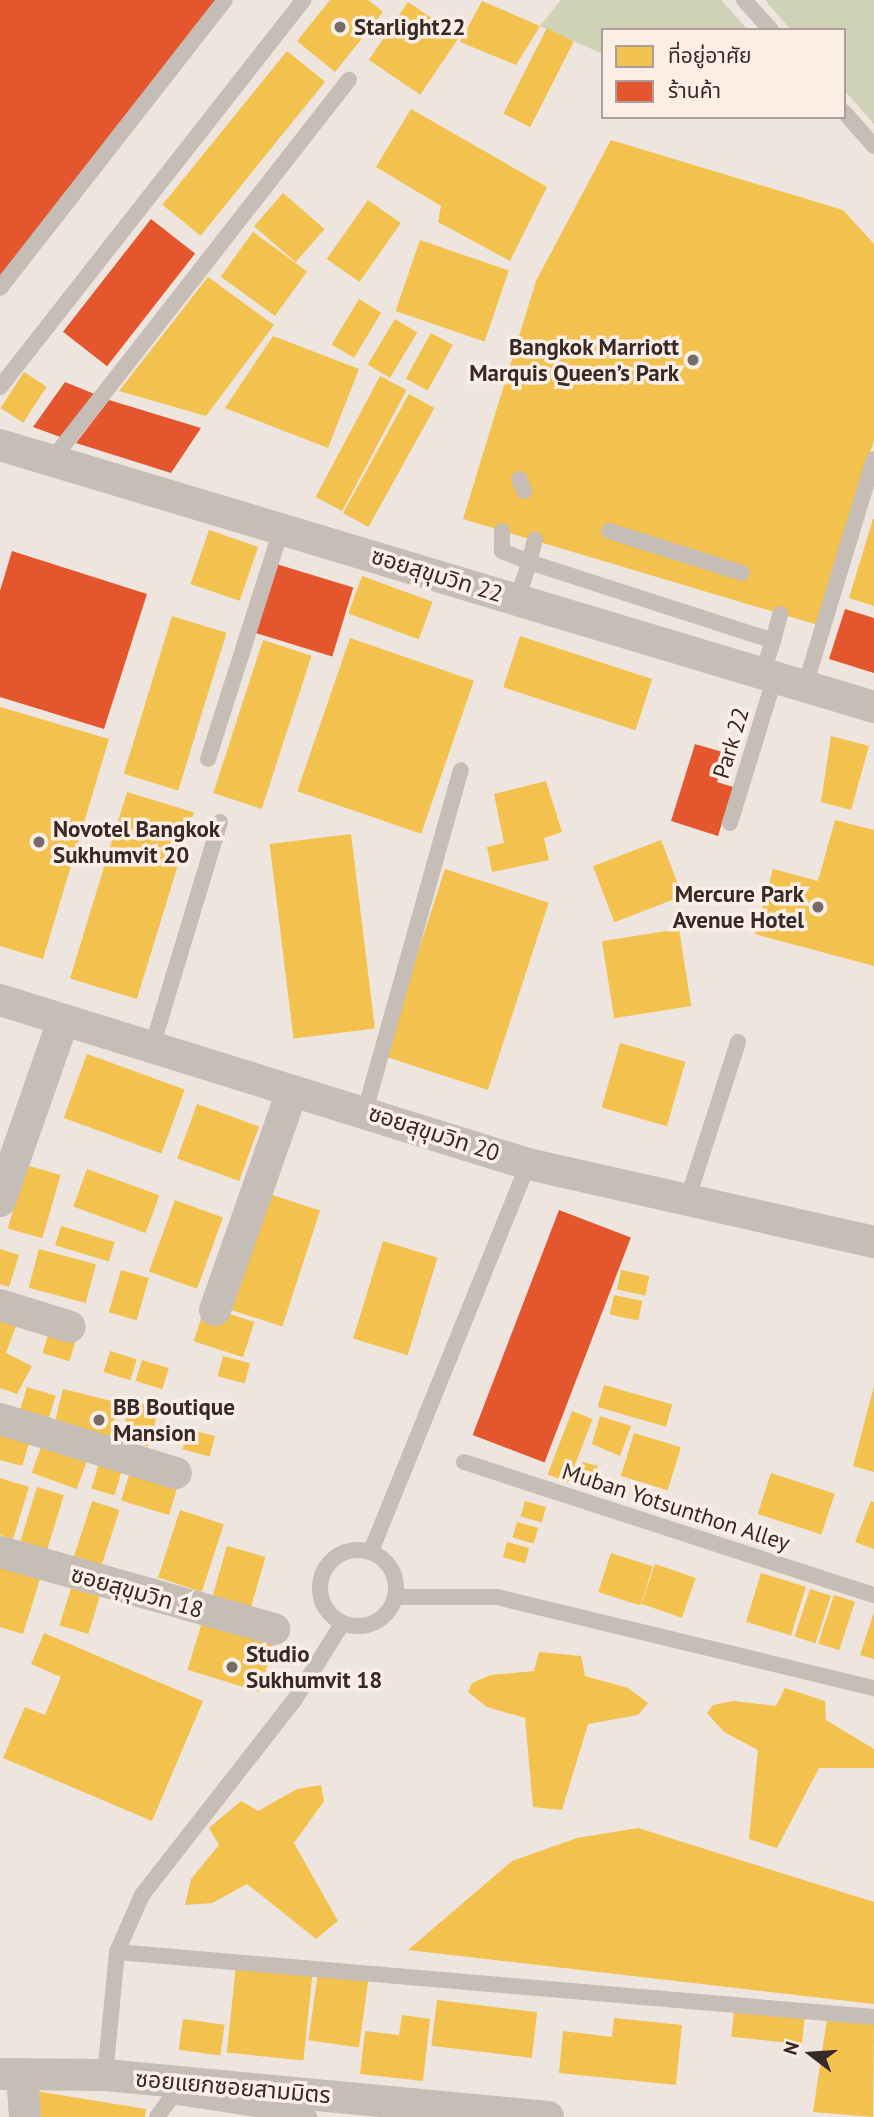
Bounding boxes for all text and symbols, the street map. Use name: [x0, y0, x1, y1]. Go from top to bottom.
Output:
place label: Starlight22: [354, 13, 466, 41]
marker: Starlight22: [332, 19, 348, 35]
legend: [601, 28, 846, 119]
text: ที่อยู่อาศัย: [668, 42, 752, 69]
text: ร้านค้า: [668, 77, 721, 104]
place label: Bangkok Marriott Marquis Queen’s Park: [469, 333, 679, 387]
marker: Bangkok Marriott Marquis Queen’s Park: [685, 352, 701, 368]
street label: ซอยสุขุมวิท 22: [368, 542, 506, 608]
street label: Park 22: [707, 704, 755, 782]
place label: Novotel Bangkok Sukhumvit 20: [53, 815, 220, 869]
marker: Novotel Bangkok Sukhumvit 20: [31, 834, 47, 850]
place label: Mercure Park Avenue Hotel: [673, 880, 804, 934]
marker: Mercure Park Avenue Hotel: [810, 899, 826, 915]
street label: ซอยสุขุมวิท 20: [365, 1099, 503, 1167]
place label: BB Boutique Mansion: [113, 1393, 235, 1447]
marker: BB Boutique Mansion: [91, 1412, 107, 1428]
street label: Muban Yotsunthon Alley: [558, 1457, 794, 1557]
street label: ซอยสุขุมวิท 18: [68, 1560, 206, 1624]
place label: Studio Sukhumvit 18: [246, 1640, 382, 1694]
marker: Studio Sukhumvit 18: [224, 1659, 240, 1675]
north arrow: [776, 2019, 846, 2089]
text: N: [778, 2038, 804, 2057]
street label: ซอยแยกซอยสามมิตร: [134, 2065, 332, 2109]

